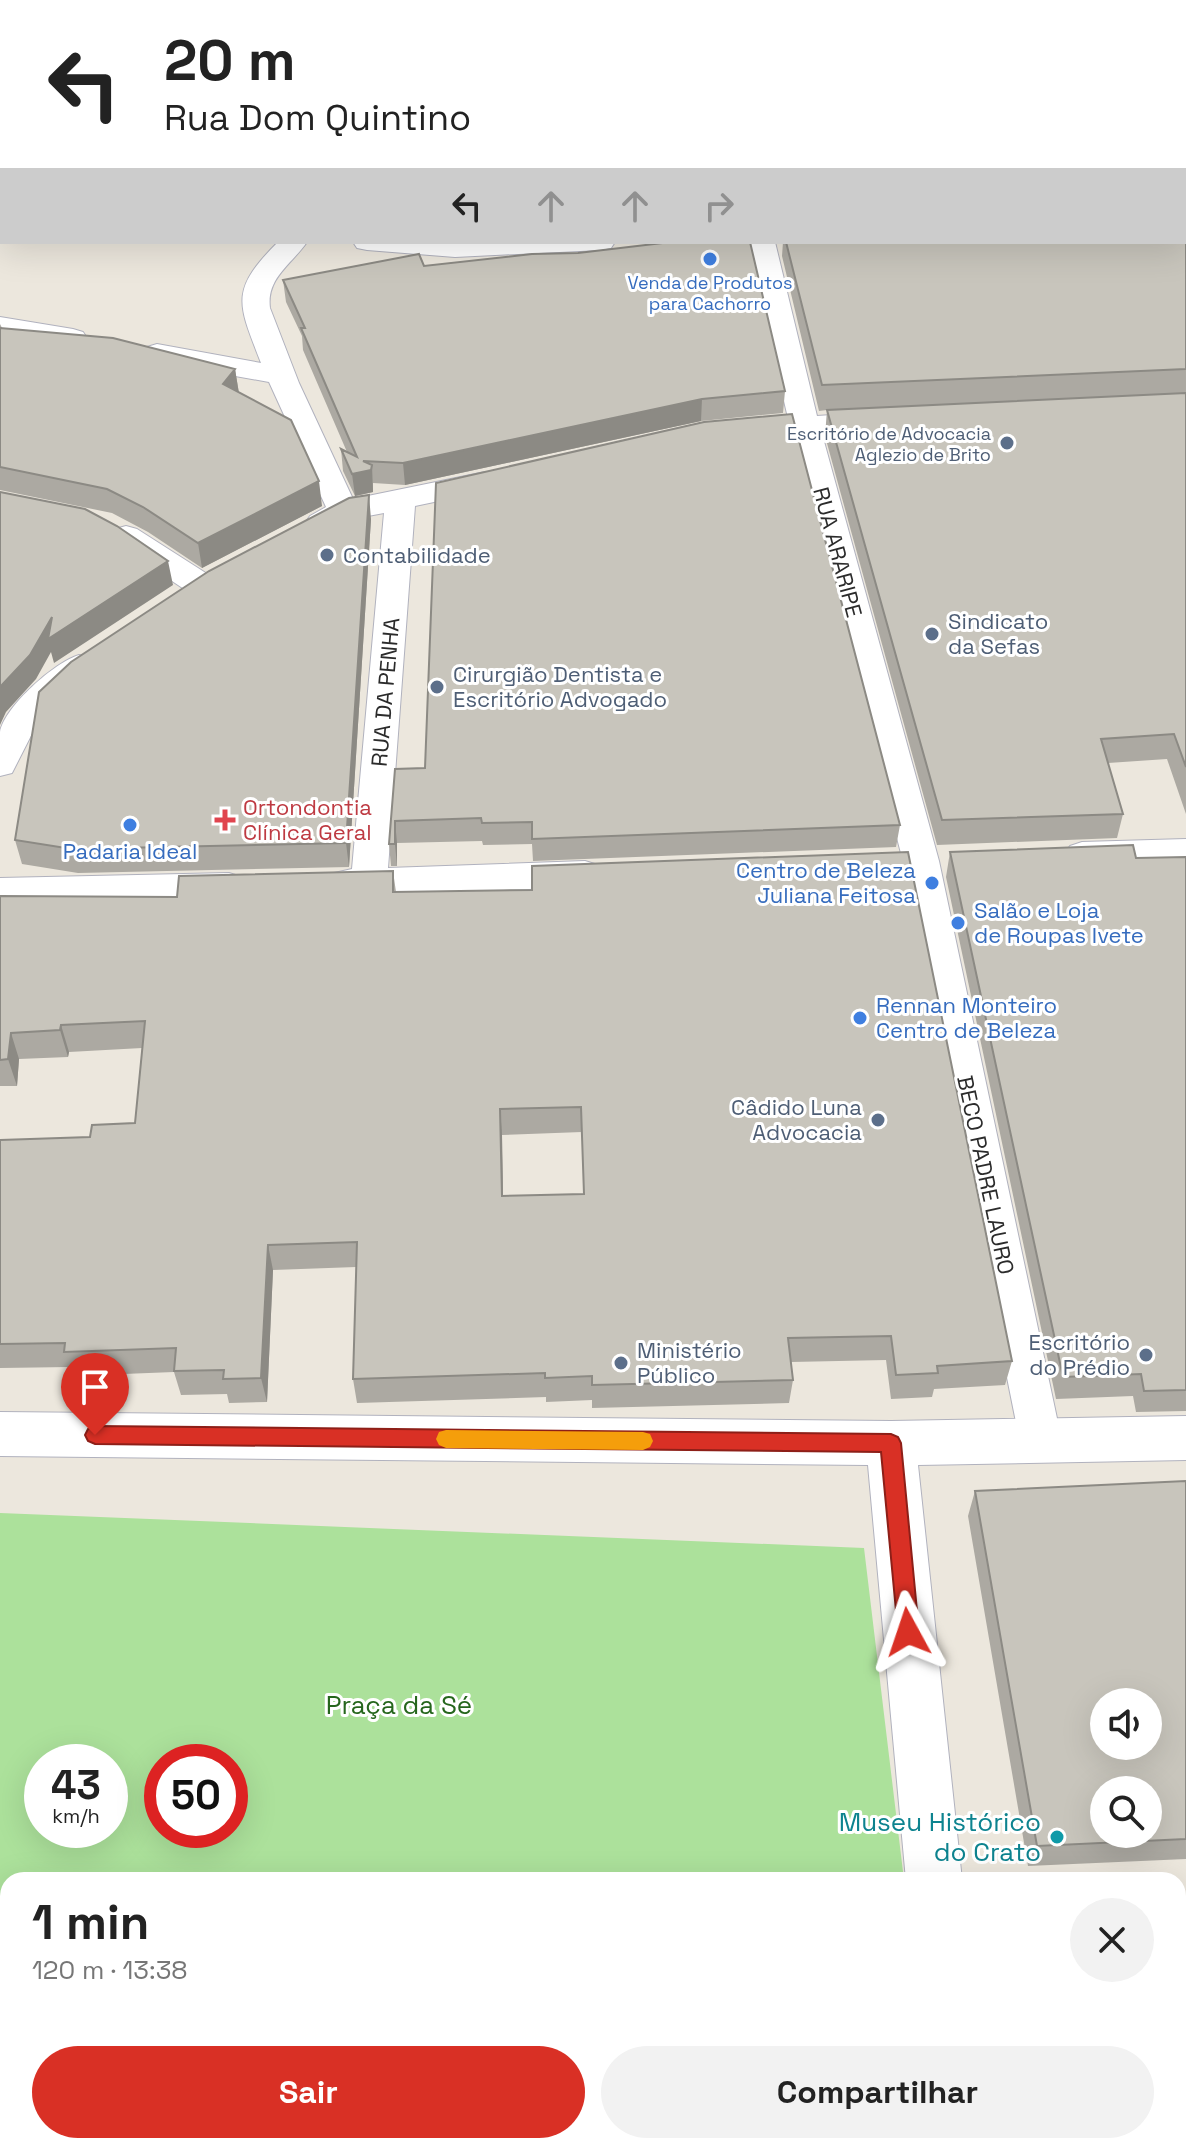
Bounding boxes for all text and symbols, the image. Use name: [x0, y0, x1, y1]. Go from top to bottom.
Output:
text: 20 m: [164, 25, 296, 96]
icon: left: [32, 32, 136, 136]
text: Rua Dom Quintino: [164, 95, 471, 141]
icon: left: [445, 184, 489, 228]
icon: ahead: [529, 184, 573, 228]
icon: ahead: [613, 184, 657, 228]
icon: right: [697, 184, 741, 228]
marker: Venda de Produtos para Cachorro: [701, 250, 719, 268]
place label: Venda de Produtos para Cachorro: [627, 271, 793, 315]
place label: Escritório de Advocacia Aglezio de Brito: [787, 422, 991, 466]
marker: Escritório de Advocacia Aglezio de Brito: [998, 434, 1016, 452]
street label: RUA ARARIPE: [807, 484, 869, 620]
place label: Contabilidade: [343, 541, 491, 569]
marker: Contabilidade: [318, 546, 336, 564]
place label: Sindicato da Sefas: [948, 607, 1048, 660]
street label: RUA DA PENHA: [365, 616, 405, 768]
marker: Sindicato da Sefas: [923, 625, 941, 643]
place label: Cirurgião Dentista e Escritório Advogado: [453, 660, 667, 713]
marker: Cirurgião Dentista e Escritório Advogado: [428, 678, 446, 696]
place label: Ortondontia Clínica Geral: [243, 793, 372, 846]
marker: Ortondontia Clínica Geral: [214, 809, 236, 831]
marker: Padaria Ideal: [121, 816, 139, 834]
place label: Padaria Ideal: [63, 837, 197, 865]
place label: Centro de Beleza Juliana Feitosa: [736, 856, 916, 909]
marker: Centro de Beleza Juliana Feitosa: [923, 874, 941, 892]
place label: Salão e Loja de Roupas Ivete: [974, 896, 1144, 949]
marker: Salão e Loja de Roupas Ivete: [949, 914, 967, 932]
place label: Rennan Monteiro Centro de Beleza: [876, 991, 1057, 1044]
marker: Rennan Monteiro Centro de Beleza: [851, 1009, 869, 1027]
street label: BECO PADRE LAURO: [951, 1073, 1021, 1277]
place label: Câdido Luna Advocacia: [731, 1093, 862, 1146]
marker: Câdido Luna Advocacia: [869, 1111, 887, 1129]
place label: Escritório do Prédio: [1029, 1328, 1130, 1381]
place label: Ministério Público: [637, 1336, 742, 1389]
marker: Escritório do Prédio: [1137, 1346, 1155, 1364]
pin: [61, 1353, 129, 1435]
marker: Ministério Público: [612, 1354, 630, 1372]
icon: arrive: [73, 1365, 117, 1409]
position arrow: [866, 1590, 950, 1674]
park label: Praça da Sé: [326, 1688, 472, 1722]
map controls: [1090, 1688, 1162, 1848]
button: sound: [1090, 1688, 1162, 1760]
speed limit sign: 50: [144, 1744, 248, 1848]
text: 43: [51, 1760, 101, 1811]
button: search: [1090, 1776, 1162, 1848]
text: km/h: [52, 1803, 100, 1829]
place label: Museu Histórico do Crato: [839, 1805, 1041, 1869]
marker: Museu Histórico do Crato: [1048, 1828, 1066, 1846]
text: 1 min: [32, 1892, 149, 1953]
button: close: [1070, 1898, 1154, 1982]
text: 120 m · 13:38: [32, 1953, 188, 1987]
button: Sair: [32, 2046, 585, 2138]
button: Compartilhar: [601, 2046, 1154, 2138]

